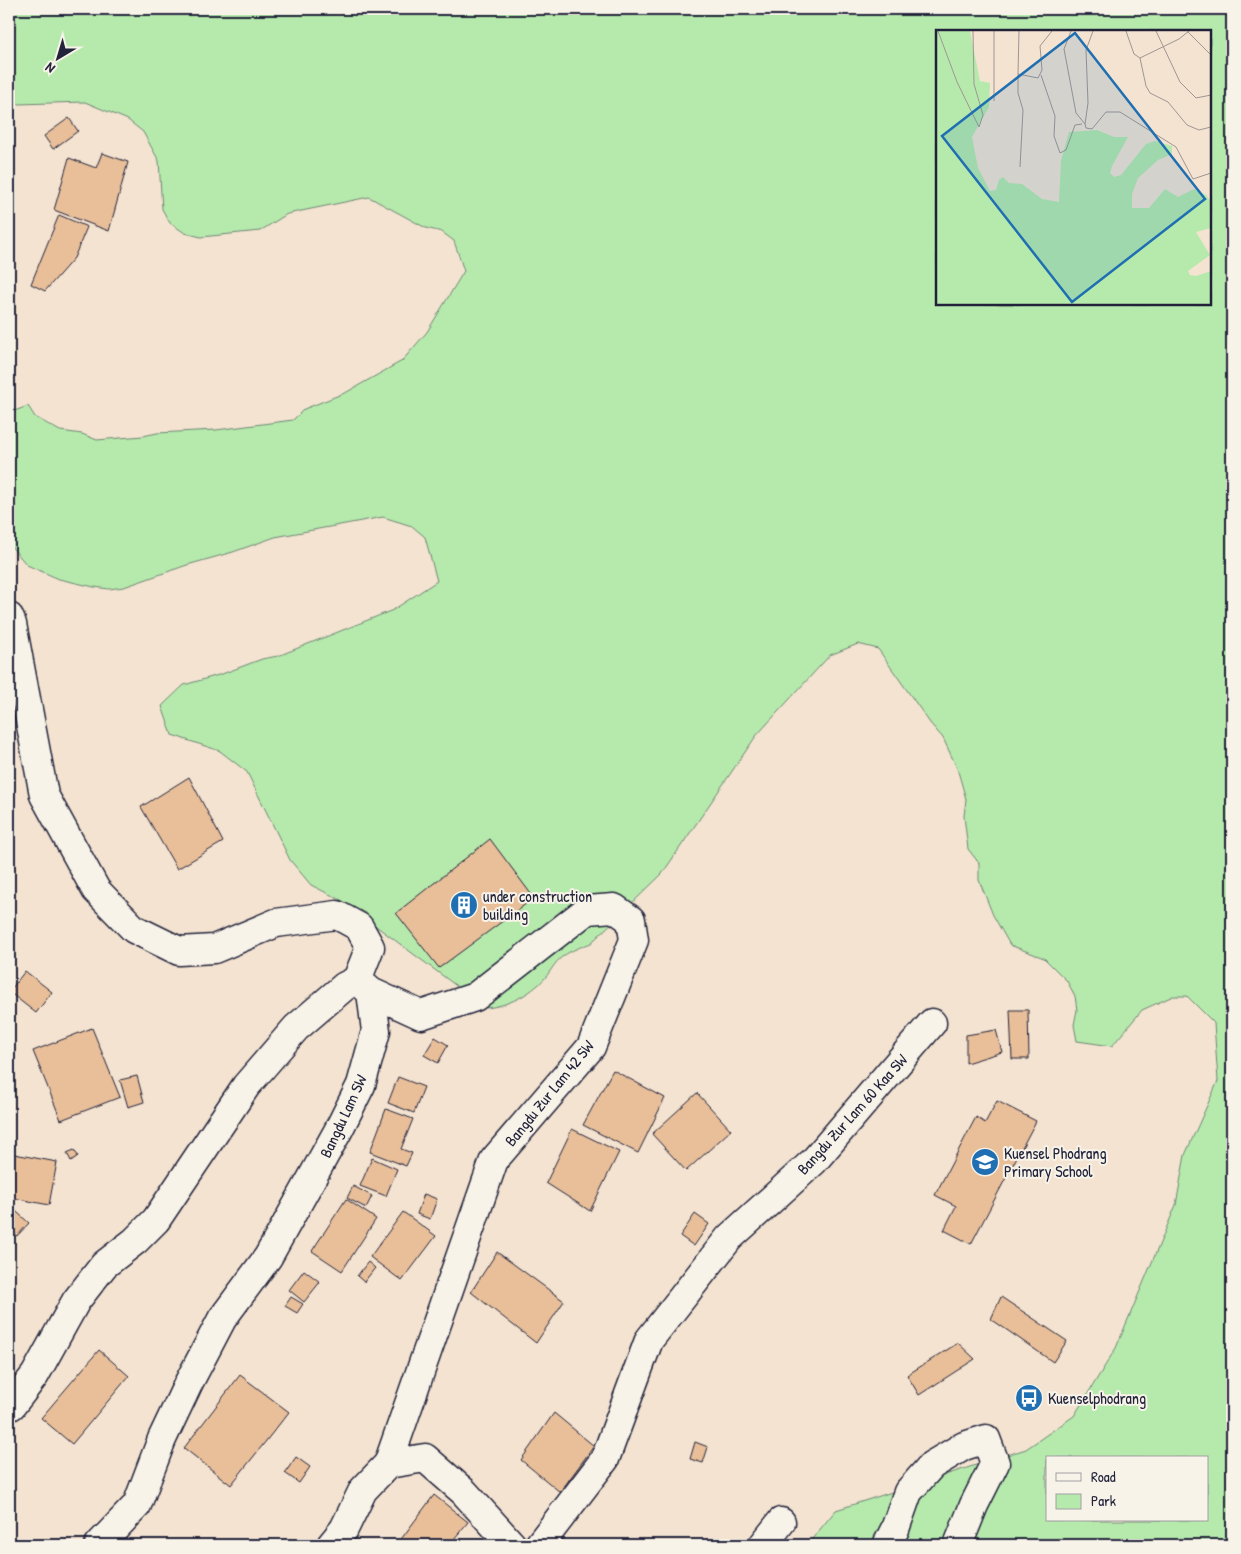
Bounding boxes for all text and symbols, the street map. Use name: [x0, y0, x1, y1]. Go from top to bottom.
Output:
inset map: [936, 30, 1211, 305]
north arrow: [32, 32, 82, 82]
text: N: [40, 59, 58, 78]
place label: under construction building: [483, 885, 592, 925]
building icon: under construction building: [449, 890, 479, 920]
street label: Bangdu Zur Lam 42 SW: [499, 1035, 599, 1151]
street label: Bangdu Zur Lam 60 Kaa SW: [792, 1049, 912, 1179]
street label: Bangdu Lam SW: [314, 1071, 372, 1161]
place label: Kuensel Phodrang Primary School: [1004, 1142, 1107, 1182]
school or university icon: Kuensel Phodrang Primary School: [970, 1147, 1000, 1177]
bus stop icon: Kuenselphodrang: [1014, 1383, 1044, 1413]
place label: Kuenselphodrang: [1048, 1387, 1146, 1409]
legend: [1046, 1456, 1208, 1522]
text: Road: [1091, 1466, 1116, 1487]
text: Park: [1091, 1490, 1116, 1511]

